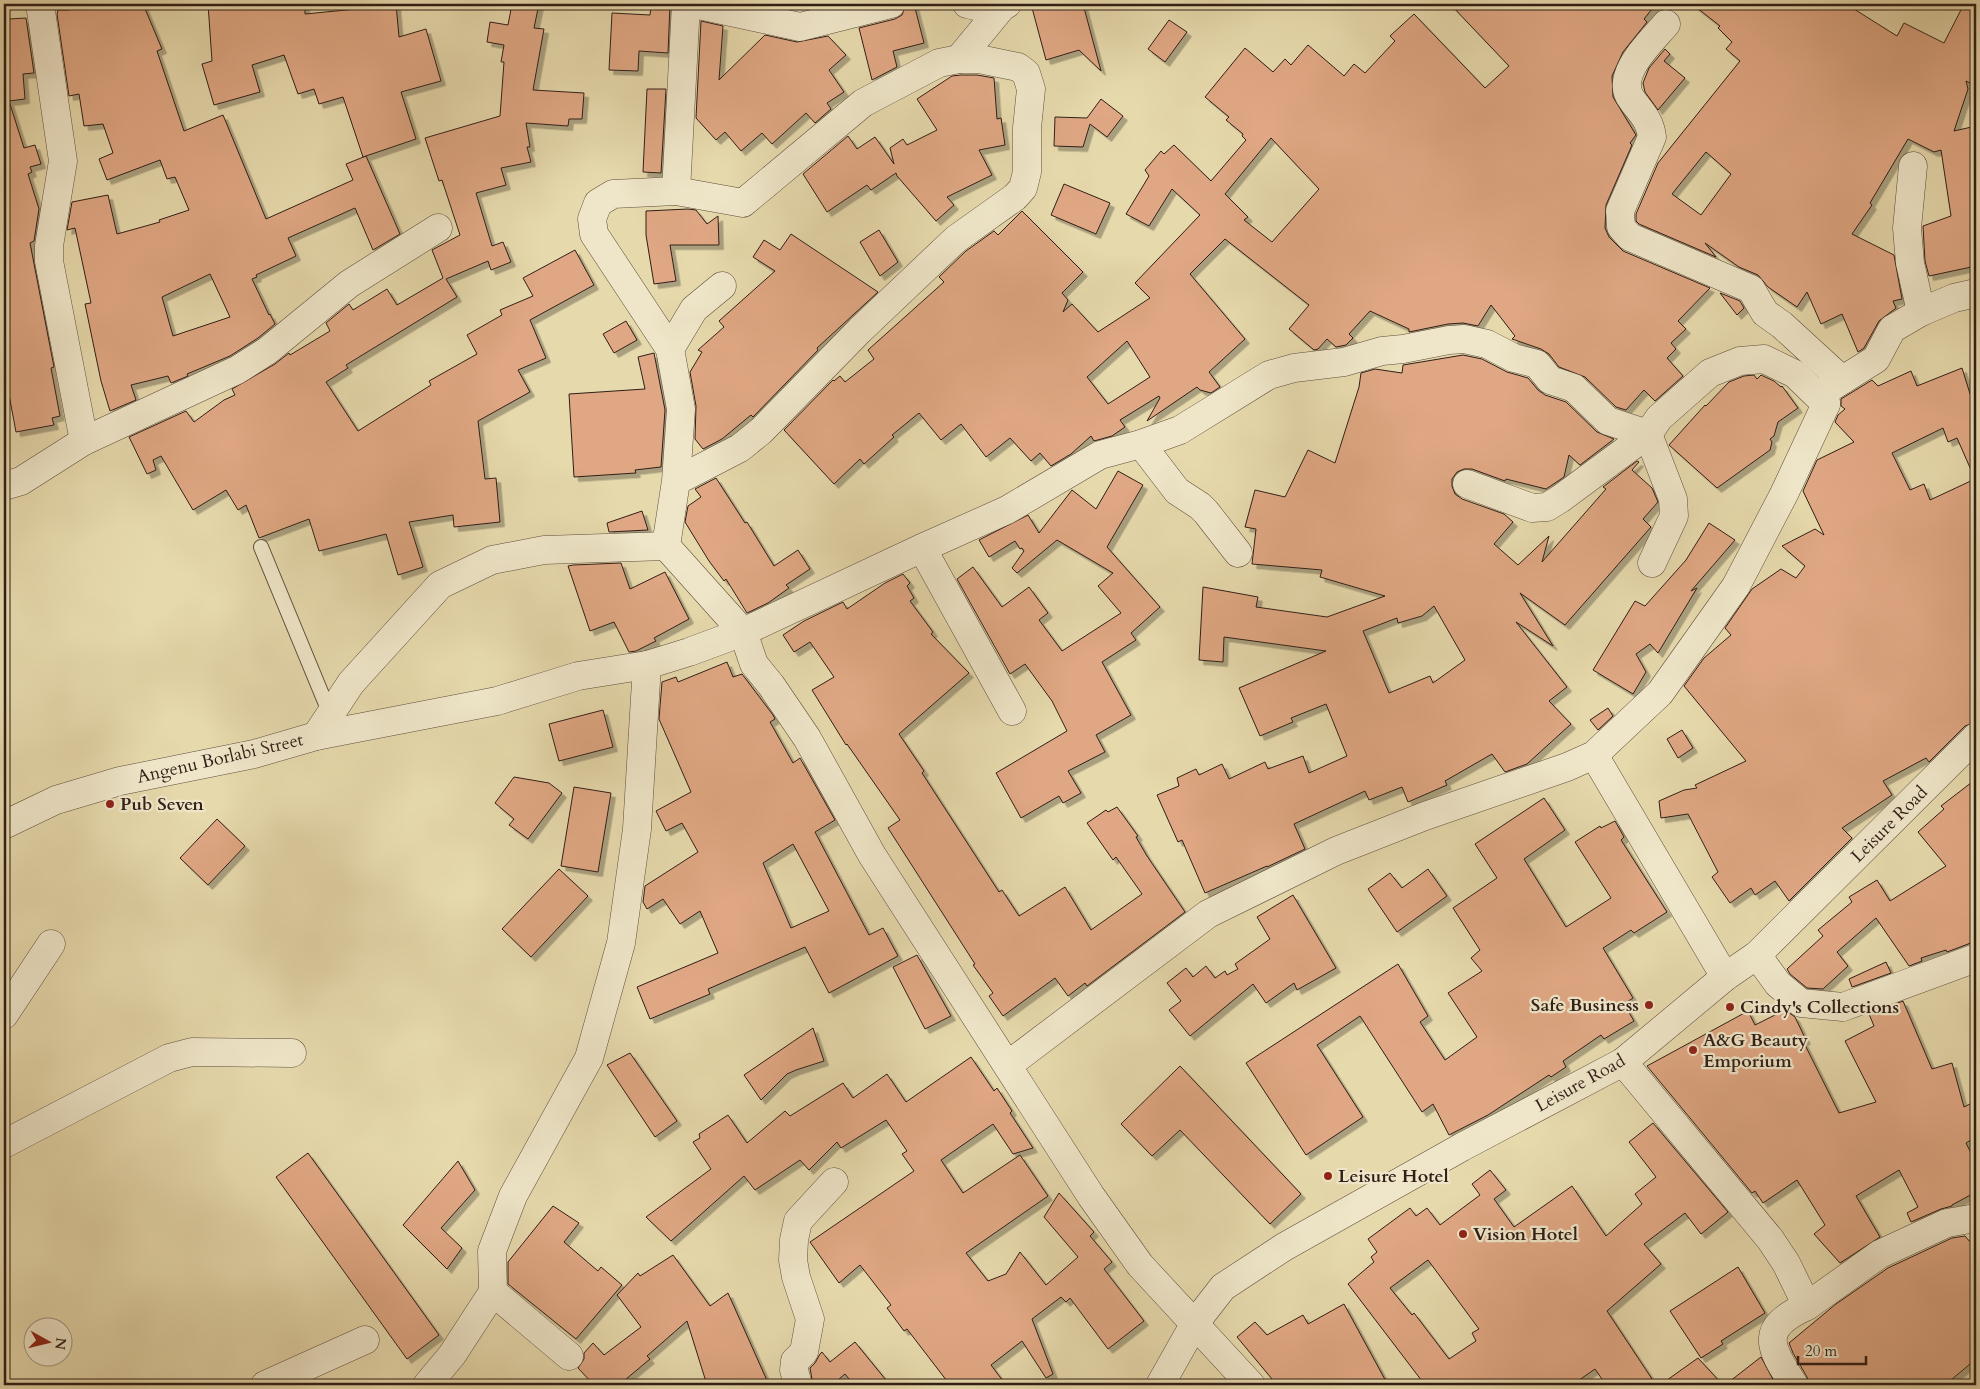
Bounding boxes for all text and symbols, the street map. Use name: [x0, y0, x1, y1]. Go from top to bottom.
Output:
street label: Angenu Borlabi Street: [134, 727, 306, 790]
street label: Leisure Road: [1845, 780, 1934, 868]
place label: Pub Seven: [120, 792, 204, 817]
marker: Pub Seven: [104, 798, 116, 810]
place label: Safe Business: [1531, 993, 1639, 1018]
place label: Cindy's Collections: [1740, 995, 1899, 1020]
marker: Safe Business: [1643, 999, 1655, 1011]
marker: Cindy's Collections: [1724, 1001, 1736, 1013]
place label: A&G Beauty Emporium: [1703, 1028, 1809, 1074]
marker: A&G Beauty Emporium: [1687, 1044, 1699, 1056]
street label: Leisure Road: [1531, 1048, 1630, 1118]
place label: Leisure Hotel: [1338, 1164, 1449, 1189]
marker: Leisure Hotel: [1322, 1170, 1334, 1182]
place label: Vision Hotel: [1473, 1222, 1578, 1247]
marker: Vision Hotel: [1457, 1228, 1469, 1240]
north arrow: [22, 1316, 72, 1366]
scale bar: [1798, 1334, 1865, 1366]
text: N: [50, 1336, 71, 1351]
text: 20 m: [1805, 1341, 1837, 1361]

